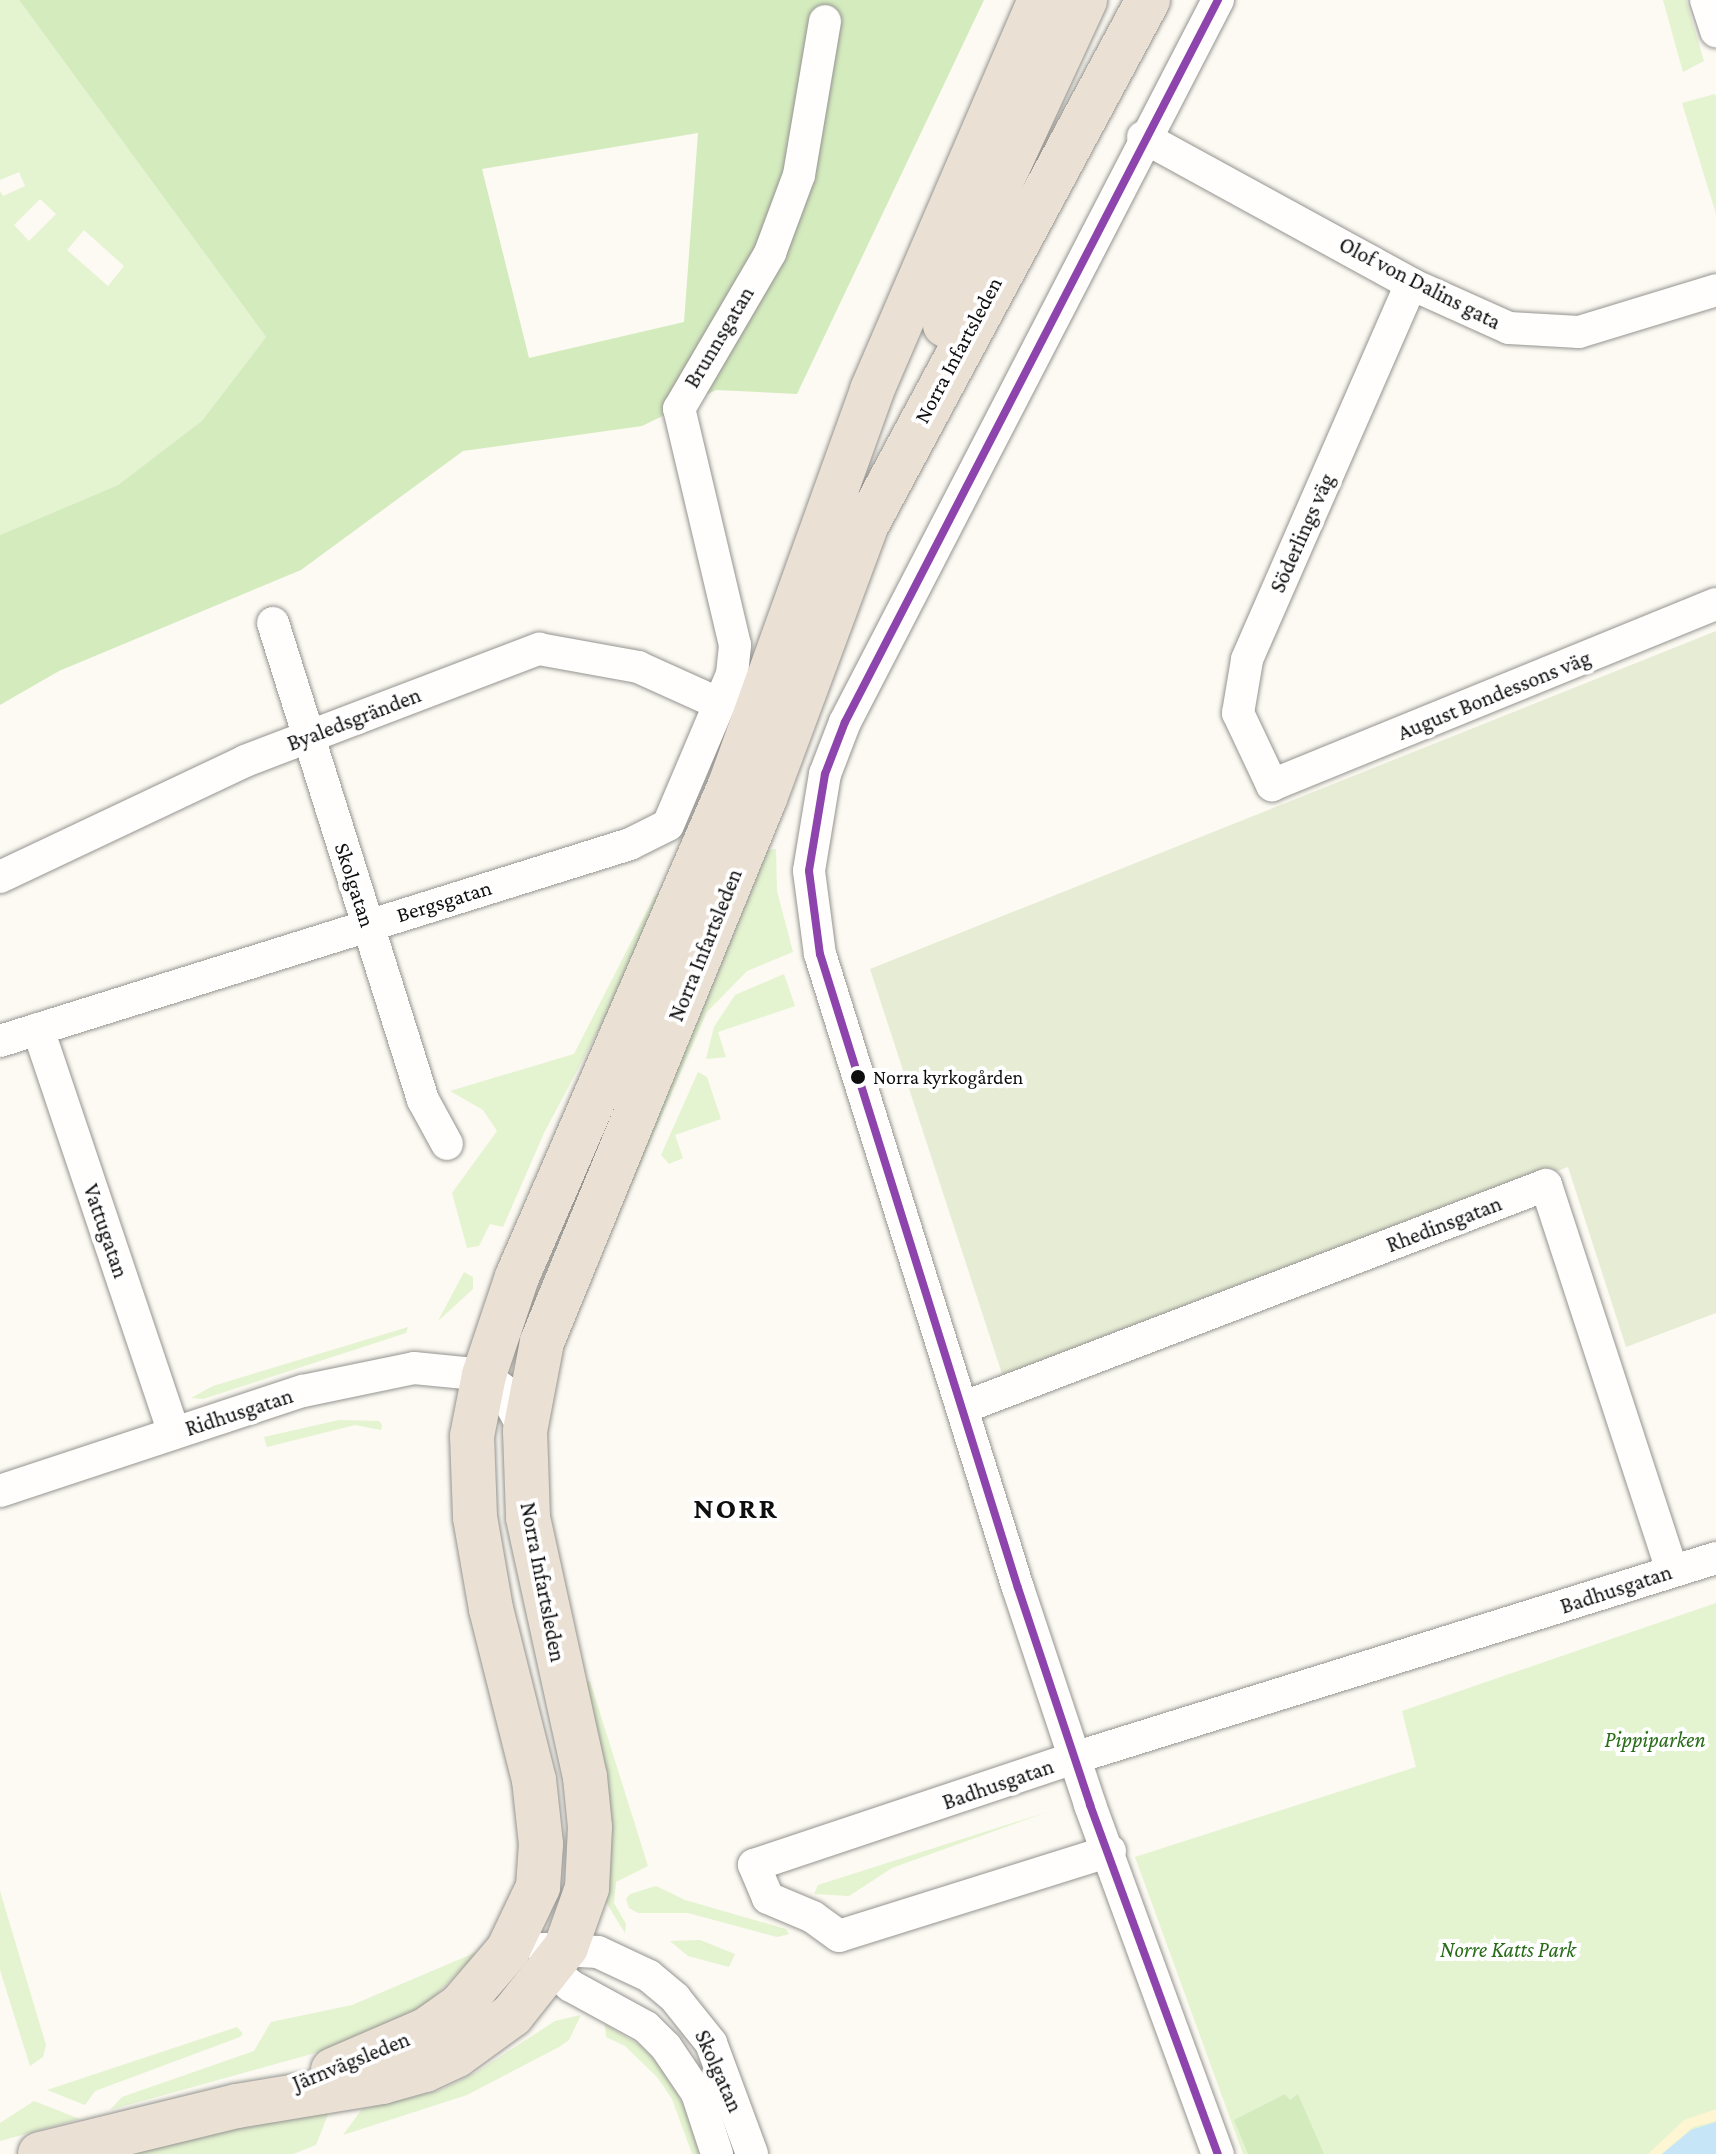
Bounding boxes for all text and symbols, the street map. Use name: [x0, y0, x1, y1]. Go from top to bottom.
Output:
street label: Olof von Dalins gata: [1335, 231, 1505, 335]
street label: Norra Infartsleden: [908, 272, 1008, 428]
street label: Brunnsgatan: [678, 281, 760, 393]
street label: Söderlings väg: [1264, 469, 1340, 597]
street label: August Bondessons väg: [1394, 644, 1594, 746]
street label: Byaledsgränden: [283, 681, 425, 757]
street label: Skolgatan: [329, 839, 381, 931]
street label: Norra Infartsleden: [662, 865, 748, 1025]
street label: Bergsgatan: [393, 874, 495, 928]
place label: Norra kyrkogården: [873, 1065, 1023, 1089]
marker: Norra kyrkogården: [850, 1069, 866, 1085]
street label: Vattugatan: [78, 1180, 134, 1282]
street label: Rhedinsgatan: [1383, 1190, 1505, 1258]
street label: Ridhusgatan: [182, 1382, 296, 1442]
district label: NORR: [693, 1490, 779, 1526]
street label: Norra Infartsleden: [515, 1500, 571, 1664]
street label: Badhusgatan: [1557, 1559, 1675, 1619]
park label: Pippiparken: [1604, 1727, 1706, 1753]
street label: Badhusgatan: [939, 1753, 1057, 1815]
park label: Norre Katts Park: [1440, 1937, 1576, 1963]
street label: Järnvägsleden: [289, 2026, 413, 2096]
street label: Skolgatan: [689, 2026, 749, 2116]

